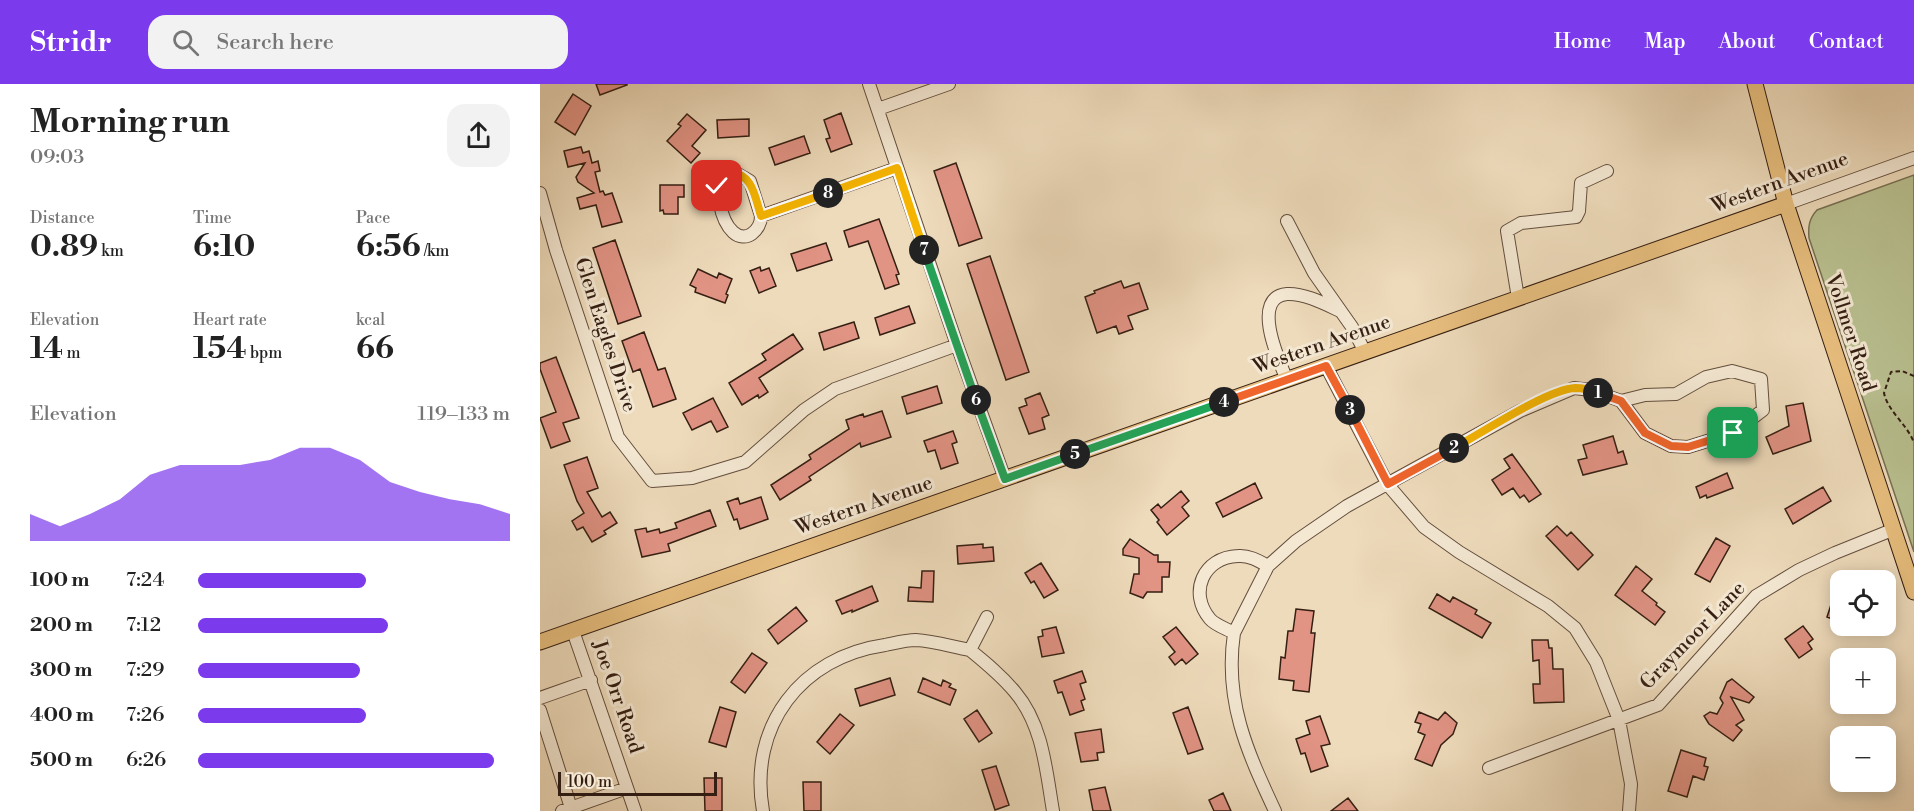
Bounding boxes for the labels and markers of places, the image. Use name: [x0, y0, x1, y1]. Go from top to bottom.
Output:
pin: [691, 160, 742, 211]
pin: 8: [813, 178, 843, 208]
pin: 7: [909, 235, 939, 265]
pin: 1: [1583, 378, 1613, 408]
pin: 6: [961, 385, 991, 415]
pin: 4: [1209, 387, 1239, 417]
pin: 3: [1335, 395, 1365, 425]
pin: [1707, 407, 1758, 458]
pin: 2: [1439, 433, 1469, 463]
pin: 5: [1060, 439, 1090, 469]

